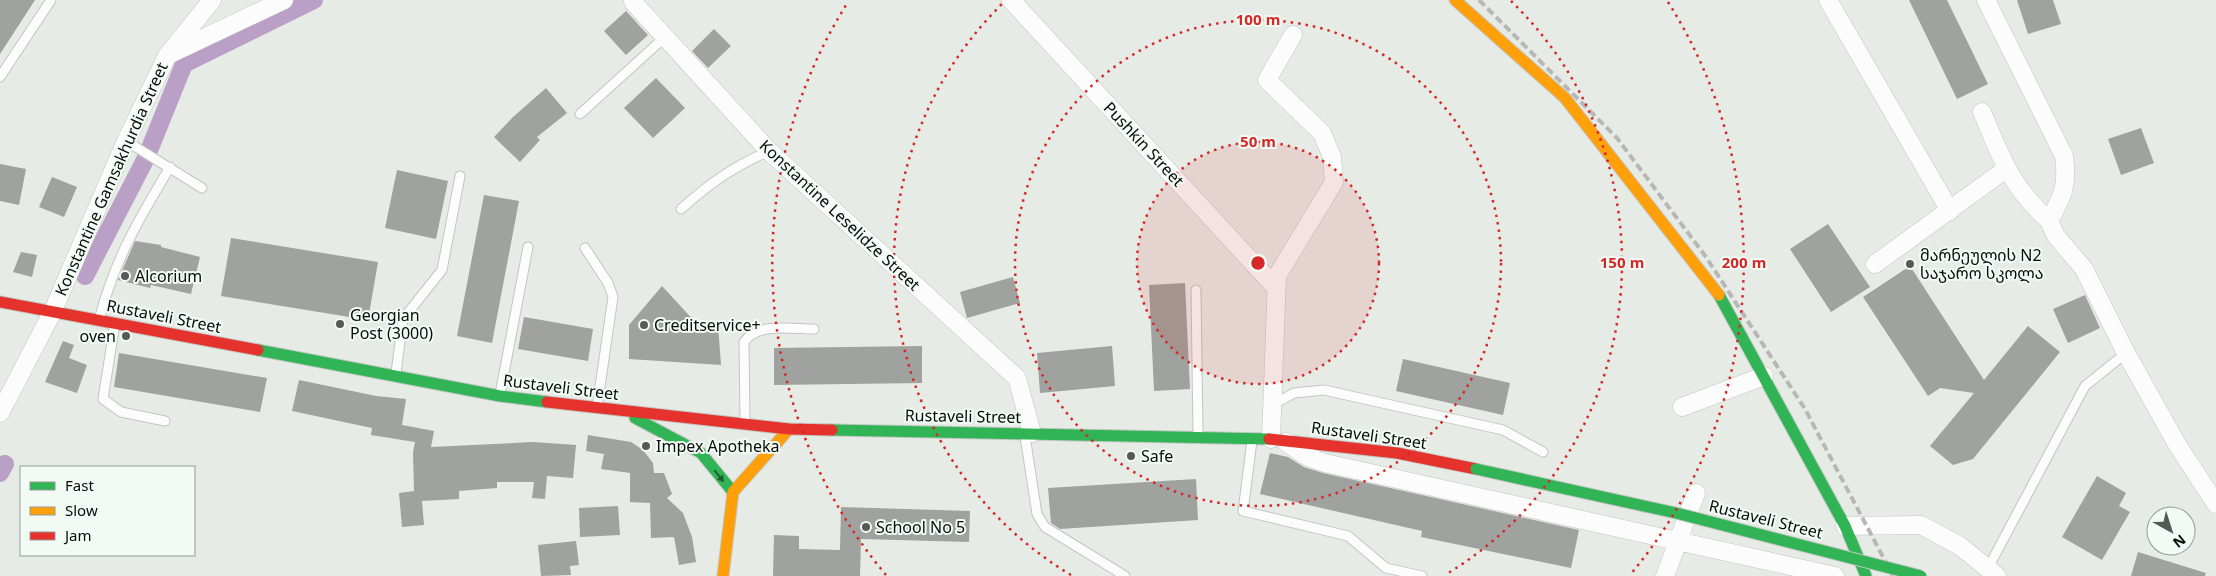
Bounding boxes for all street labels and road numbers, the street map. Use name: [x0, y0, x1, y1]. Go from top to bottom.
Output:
street label: Konstantine Gamsakhurdia Street: [49, 59, 173, 299]
street label: Pushkin Street: [1099, 97, 1189, 191]
street label: Konstantine Leselidze Street: [755, 135, 925, 296]
street label: Rustaveli Street: [105, 294, 223, 338]
street label: Rustaveli Street: [502, 369, 620, 405]
street label: Rustaveli Street: [905, 404, 1022, 428]
street label: Rustaveli Street: [1310, 416, 1428, 454]
street label: Rustaveli Street: [1707, 494, 1825, 544]

